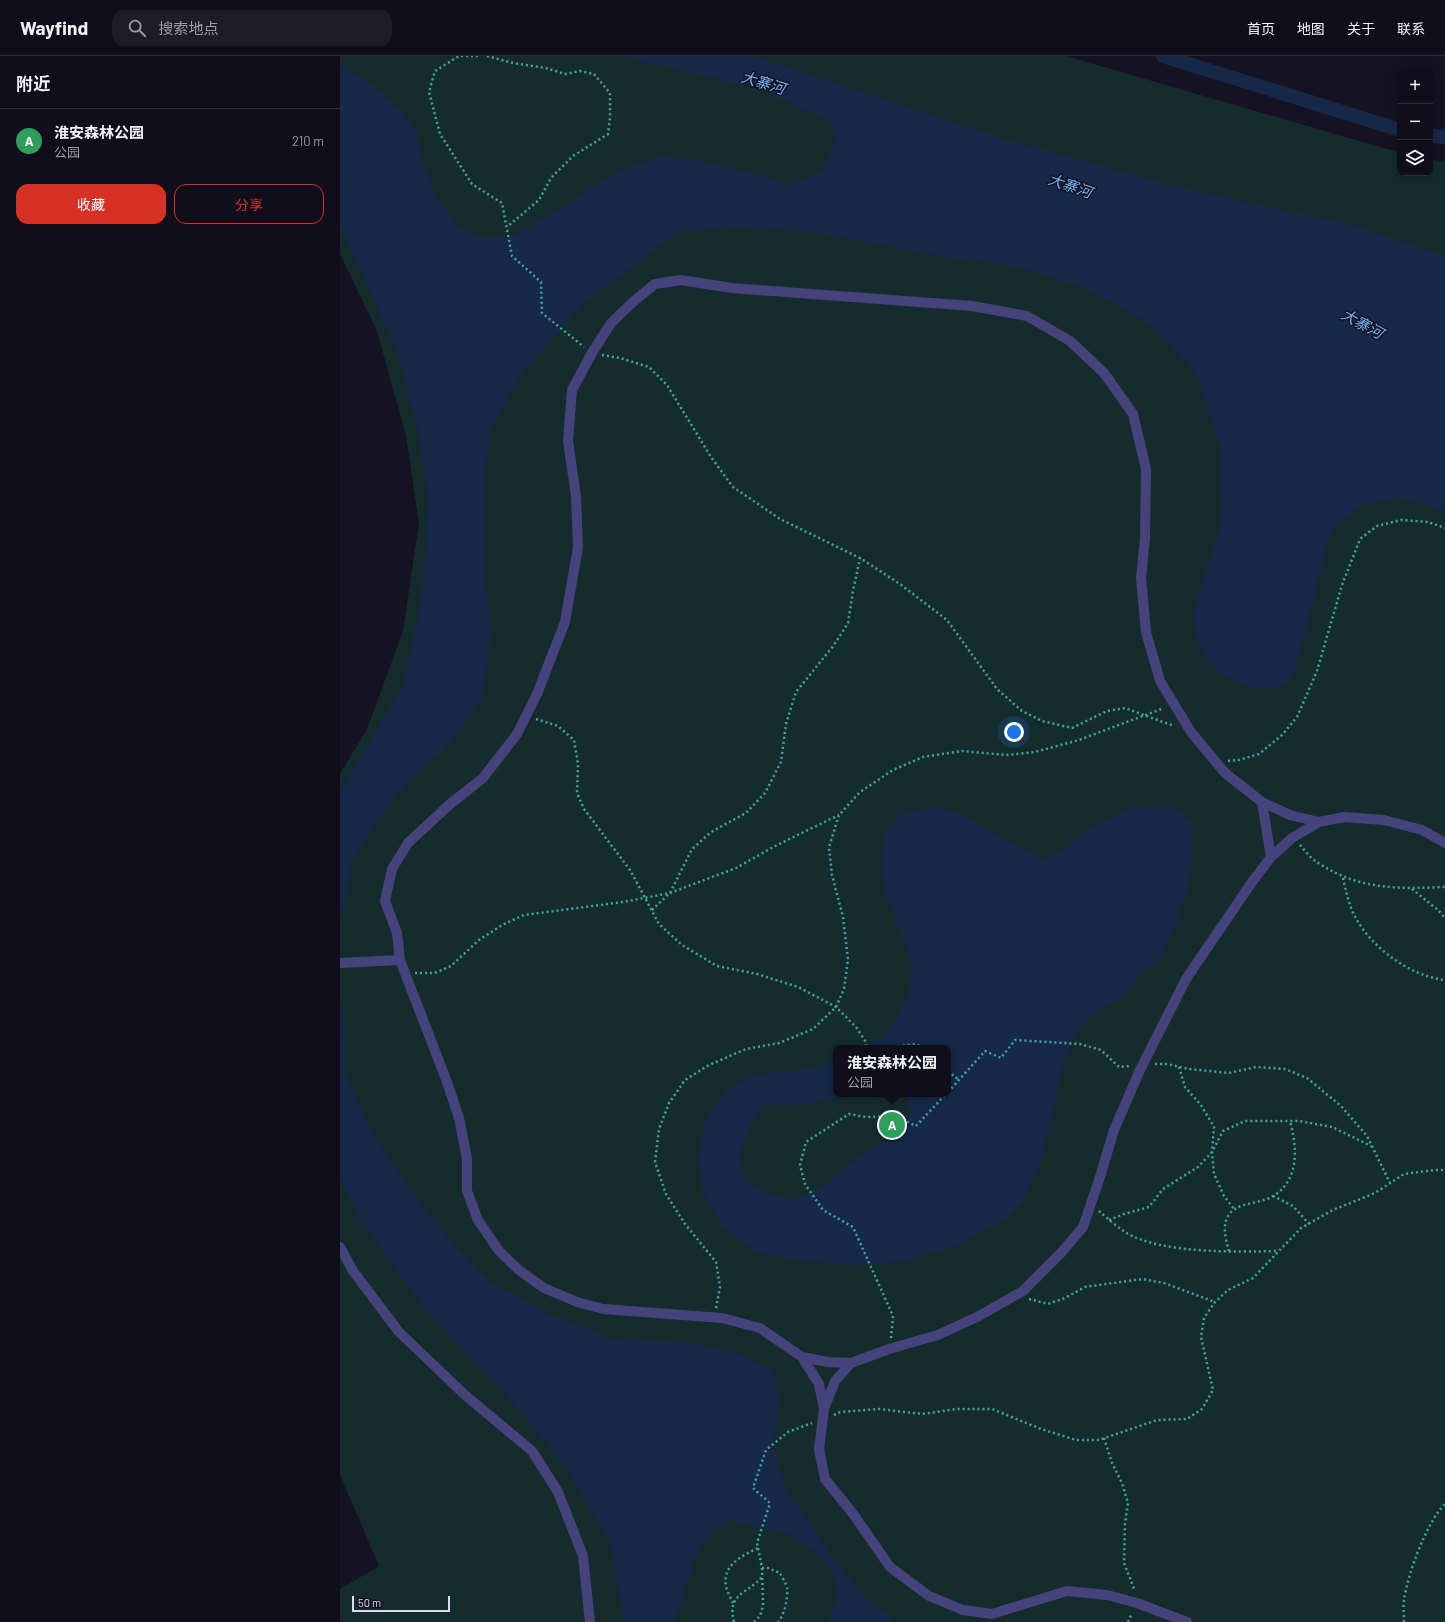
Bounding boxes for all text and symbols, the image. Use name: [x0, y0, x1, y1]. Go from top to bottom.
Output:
search box: [112, 10, 392, 46]
text: Wayfind: [20, 16, 88, 39]
icon: search: [126, 17, 148, 39]
text: 搜索地点: [158, 19, 218, 37]
text: 首页: [1247, 20, 1275, 37]
text: 地图: [1297, 20, 1325, 37]
text: 关于: [1347, 20, 1375, 37]
text: 联系: [1397, 20, 1425, 37]
water label: 大寨河: [739, 67, 790, 98]
map controls: [1397, 68, 1433, 176]
button: +: [1397, 68, 1433, 104]
text: 附近: [16, 73, 50, 93]
button: −: [1397, 104, 1433, 140]
text: 淮安森林公园: [54, 123, 144, 141]
text: A: [25, 133, 33, 149]
text: 210 m: [292, 133, 324, 149]
button: layers: [1397, 140, 1433, 176]
text: 公园: [54, 144, 80, 160]
water label: 大寨河: [1046, 169, 1097, 202]
button: 收藏: [16, 184, 166, 224]
button: 分享: [174, 184, 324, 224]
water label: 大寨河: [1338, 304, 1389, 343]
your location: [1004, 722, 1024, 742]
popup: [833, 1045, 951, 1097]
text: 淮安森林公园: [847, 1053, 937, 1071]
text: 公园: [847, 1074, 873, 1090]
pin: A: [879, 1110, 905, 1140]
scale bar: [352, 1594, 450, 1613]
text: 50 m: [358, 1596, 381, 1609]

